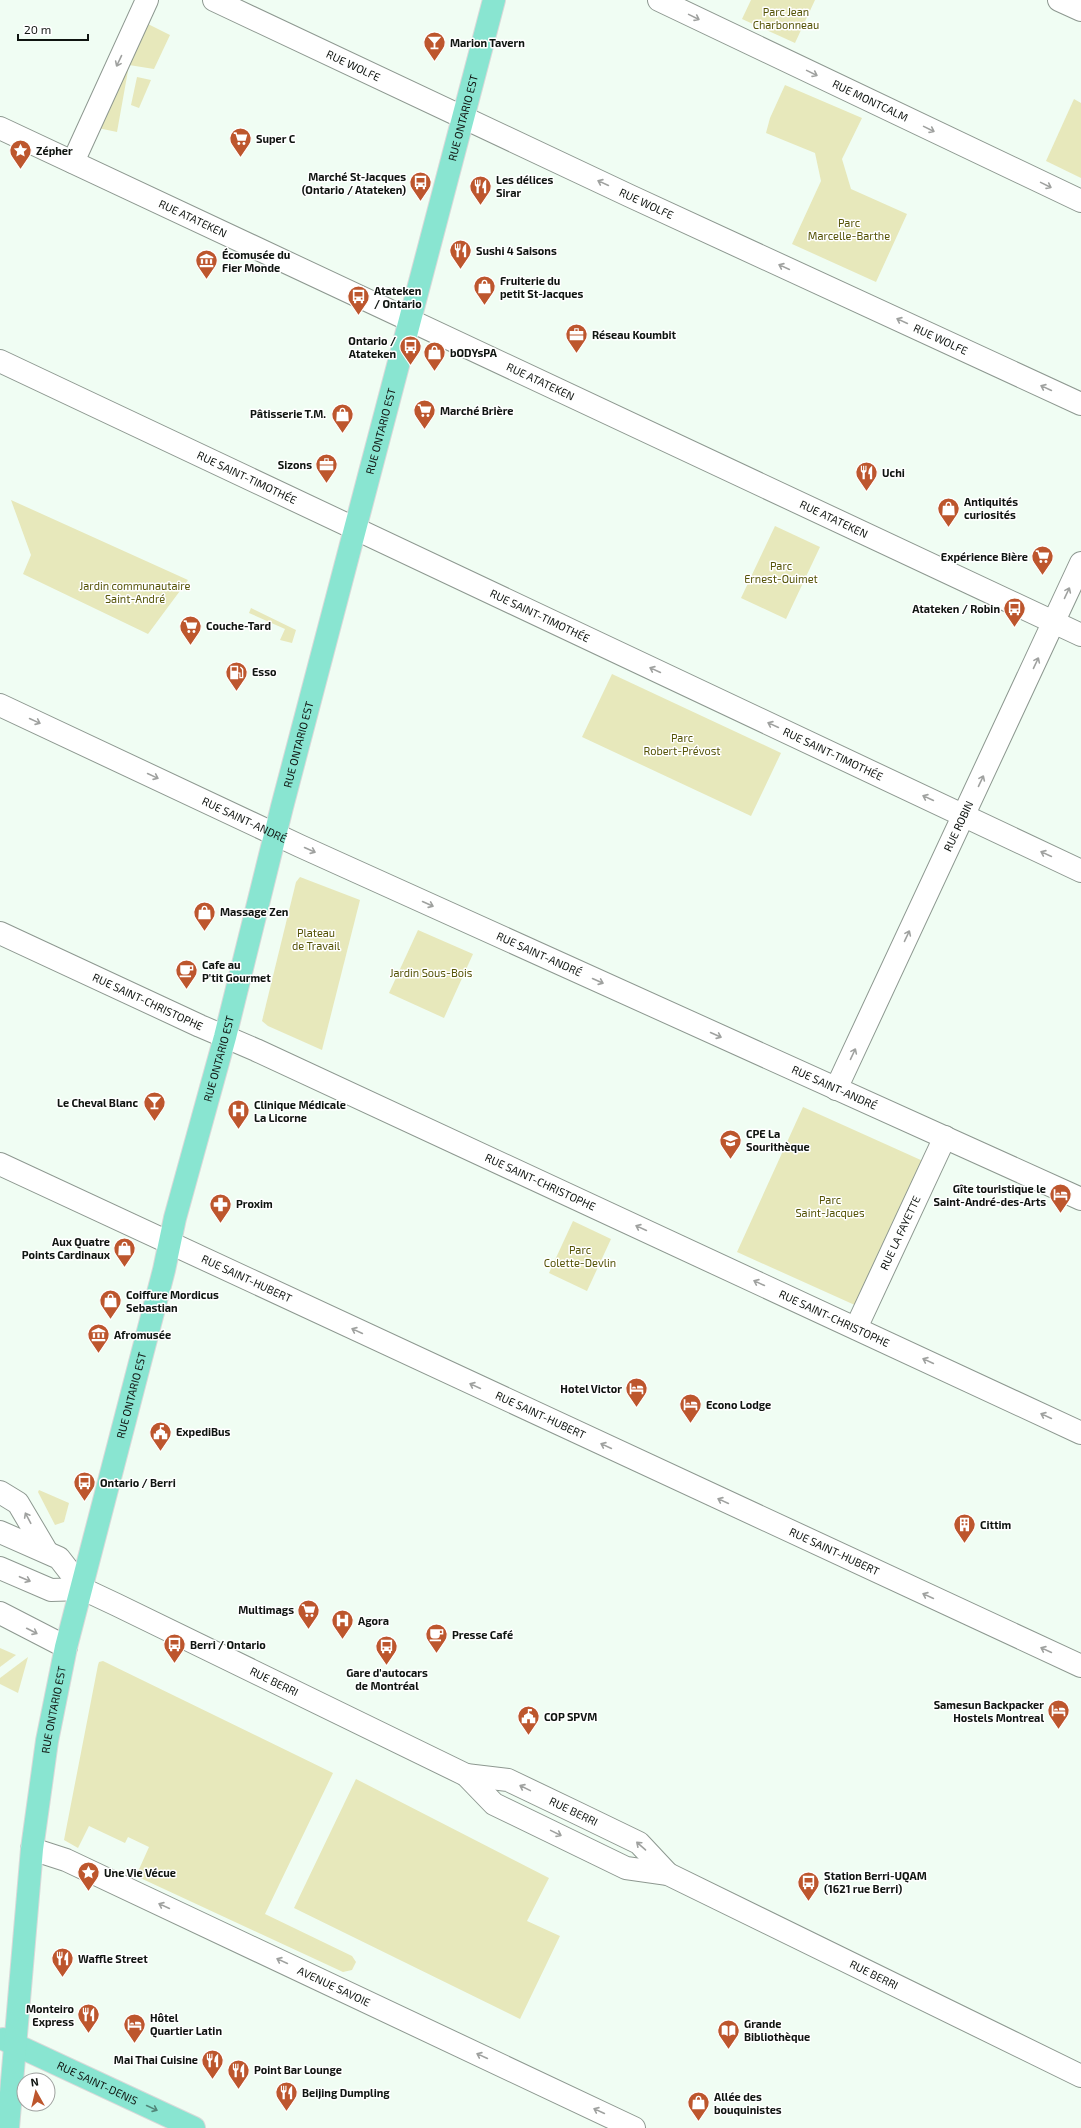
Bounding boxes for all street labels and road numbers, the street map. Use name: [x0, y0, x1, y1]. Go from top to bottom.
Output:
street label: RUE WOLFE: [324, 47, 383, 83]
street label: RUE ONTARIO EST: [445, 72, 480, 162]
street label: RUE MONTCALM: [831, 77, 910, 124]
street label: RUE WOLFE: [618, 185, 676, 221]
street label: RUE ATATEKEN: [157, 196, 229, 240]
street label: RUE WOLFE: [912, 321, 970, 357]
street label: RUE ATATEKEN: [505, 360, 577, 403]
street label: RUE ONTARIO EST: [363, 386, 398, 476]
street label: RUE SAINT-TIMOTHÉE: [195, 448, 299, 506]
street label: RUE ATATEKEN: [798, 497, 870, 540]
street label: RUE SAINT-TIMOTHÉE: [488, 586, 592, 644]
street label: RUE ONTARIO EST: [280, 699, 316, 789]
street label: RUE SAINT-TIMOTHÉE: [781, 724, 885, 783]
street label: RUE SAINT-ANDRÉ: [200, 794, 289, 845]
street label: RUE ROBIN: [941, 798, 975, 853]
street label: RUE SAINT-ANDRÉ: [495, 929, 584, 979]
street label: RUE SAINT-CHRISTOPHE: [91, 970, 205, 1033]
street label: RUE ONTARIO EST: [200, 1013, 236, 1103]
street label: RUE SAINT-ANDRÉ: [790, 1062, 879, 1112]
street label: RUE SAINT-CHRISTOPHE: [483, 1150, 598, 1213]
street label: RUE LA FAYETTE: [877, 1193, 923, 1272]
street label: RUE SAINT-HUBERT: [200, 1252, 295, 1305]
street label: RUE SAINT-CHRISTOPHE: [777, 1287, 892, 1349]
street label: RUE ONTARIO EST: [113, 1350, 149, 1440]
street label: RUE SAINT-HUBERT: [494, 1388, 588, 1441]
street label: RUE SAINT-HUBERT: [787, 1525, 882, 1578]
street label: RUE ONTARIO EST: [38, 1664, 68, 1754]
street label: RUE BERRI: [248, 1664, 301, 1698]
street label: RUE BERRI: [547, 1794, 600, 1828]
street label: RUE BERRI: [848, 1957, 900, 1992]
street label: AVENUE SAVOIE: [296, 1963, 373, 2009]
street label: RUE SAINT-DENIS: [55, 2058, 140, 2107]

